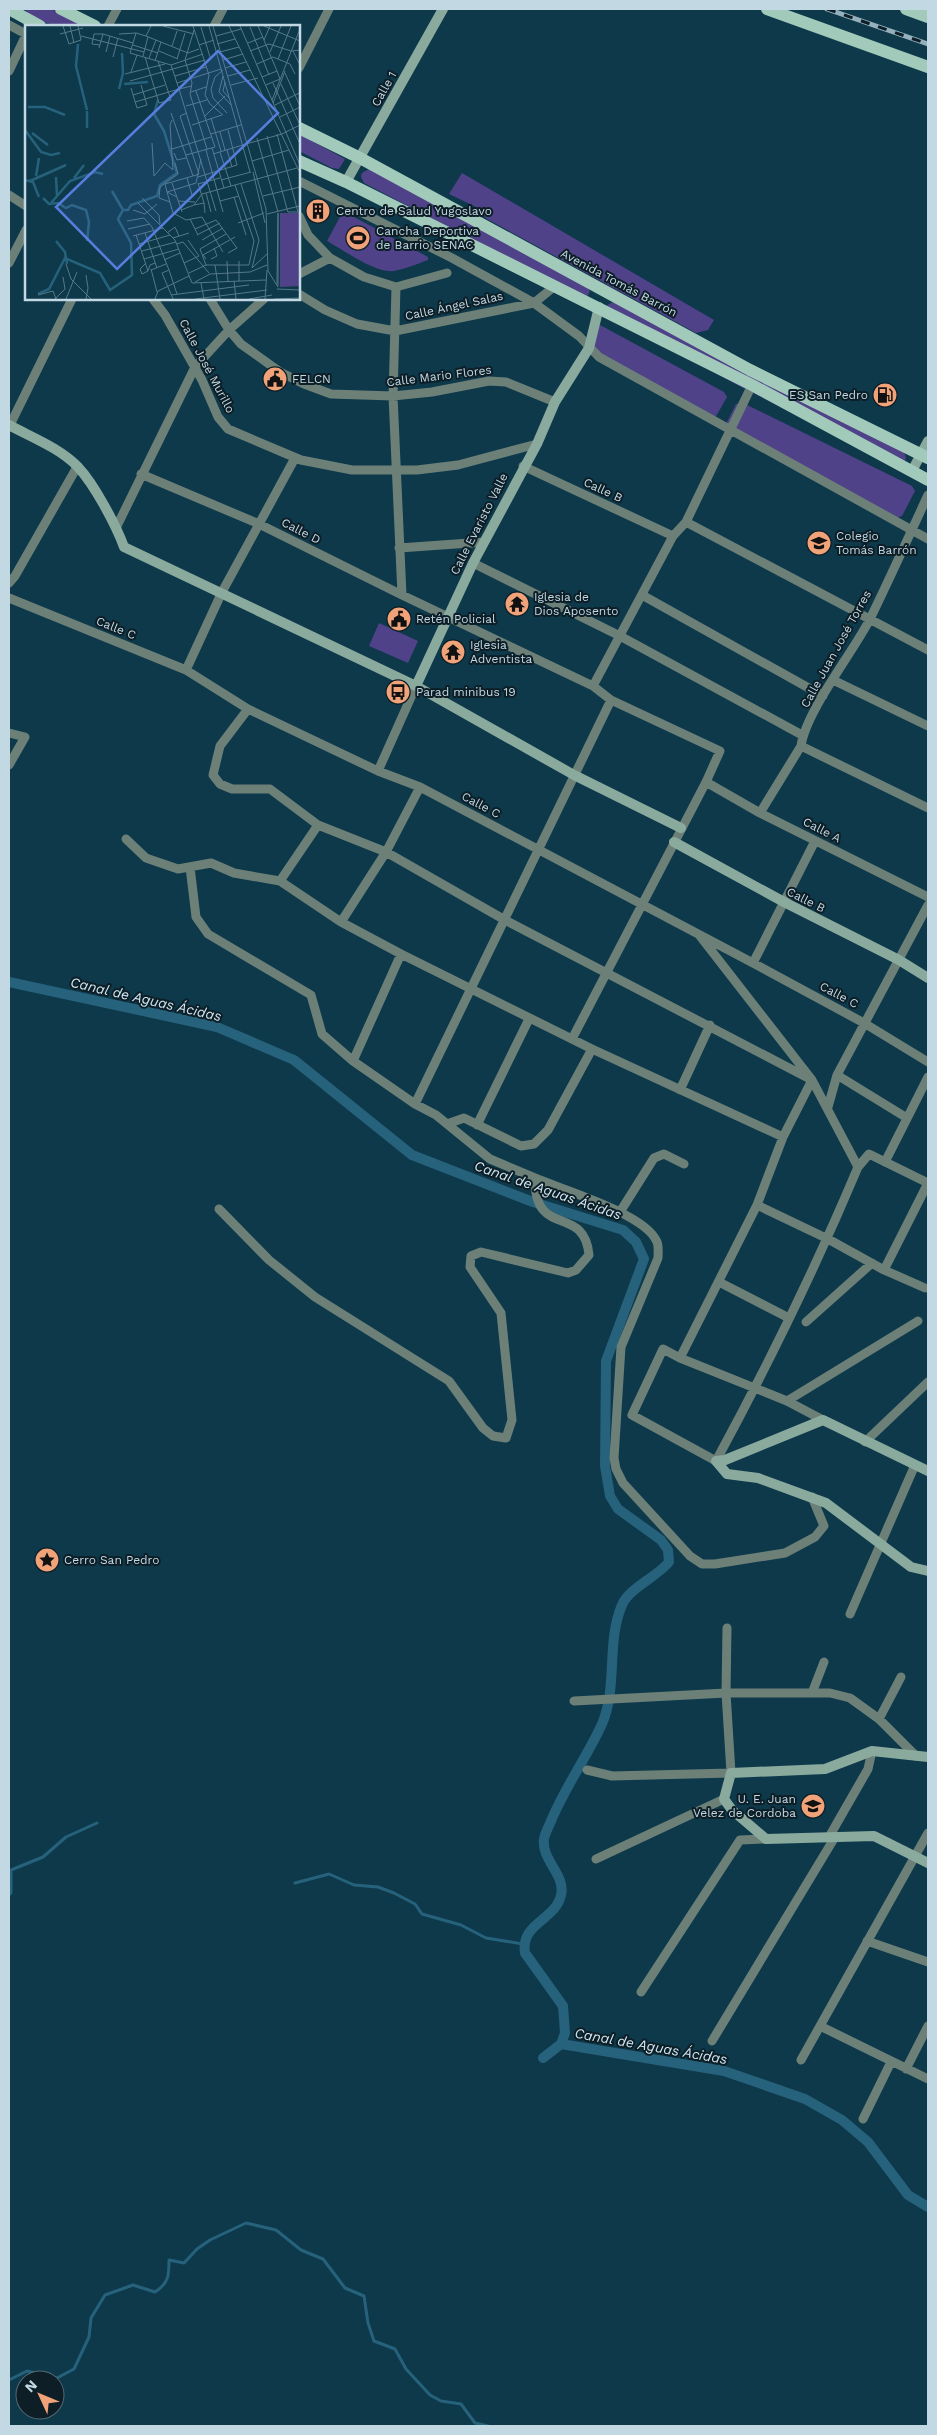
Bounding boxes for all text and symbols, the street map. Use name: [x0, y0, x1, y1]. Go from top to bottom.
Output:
inset map: [25, 25, 300, 300]
street label: Calle 1: [369, 69, 399, 109]
building icon: Centro de Salud Yugoslavo: [305, 198, 331, 224]
place label: Centro de Salud Yugoslavo: [336, 204, 492, 218]
place label: Cancha Deportiva de Barrio SENAC: [376, 224, 479, 252]
sports icon: Cancha Deportiva de Barrio SENAC: [345, 225, 371, 251]
street label: Avenida Tomás Barrón: [558, 246, 680, 320]
street label: Calle Ángel Salas: [404, 289, 504, 323]
street label: Calle José Murillo: [176, 317, 238, 415]
street label: Calle Mario Flores: [386, 363, 492, 389]
public building icon: FELCN: [262, 366, 288, 392]
place label: FELCN: [292, 372, 331, 386]
fuel station icon: ES San Pedro: [872, 382, 898, 408]
place label: ES San Pedro: [789, 388, 868, 402]
street label: Calle Evaristo Valle: [447, 471, 511, 577]
street label: Calle B: [581, 475, 625, 505]
street label: Calle D: [279, 515, 323, 547]
place label: Colegio Tomás Barrón: [836, 529, 917, 557]
school or university icon: Colegio Tomás Barrón: [806, 530, 832, 556]
street label: Calle Juan José Torres: [798, 588, 874, 710]
place label: Iglesia de Dios Aposento: [534, 590, 618, 618]
temple icon: Iglesia de Dios Aposento: [504, 591, 530, 617]
public building icon: Retén Policial: [386, 606, 412, 632]
place label: Retén Policial: [416, 612, 496, 626]
street label: Calle C: [94, 614, 138, 642]
place label: Iglesia Adventista: [470, 638, 532, 666]
temple icon: Iglesia Adventista: [440, 639, 466, 665]
bus stop icon: Parad minibus 19: [385, 679, 411, 705]
place label: Parad minibus 19: [416, 685, 516, 699]
street label: Calle C: [459, 789, 503, 821]
street label: Calle A: [801, 814, 843, 846]
street label: Calle B: [784, 884, 828, 916]
water label: Canal de Aguas Ácidas: [69, 974, 223, 1024]
street label: Calle C: [817, 979, 861, 1011]
water label: Canal de Aguas Ácidas: [472, 1157, 624, 1223]
place icon: Cerro San Pedro: [34, 1547, 60, 1573]
place label: Cerro San Pedro: [64, 1553, 160, 1567]
place label: U. E. Juan Velez de Cordoba: [693, 1792, 796, 1820]
school or university icon: U. E. Juan Velez de Cordoba: [800, 1793, 826, 1819]
water label: Canal de Aguas Ácidas: [574, 2025, 728, 2067]
north arrow: [15, 2370, 65, 2420]
text: N: [21, 2377, 40, 2395]

